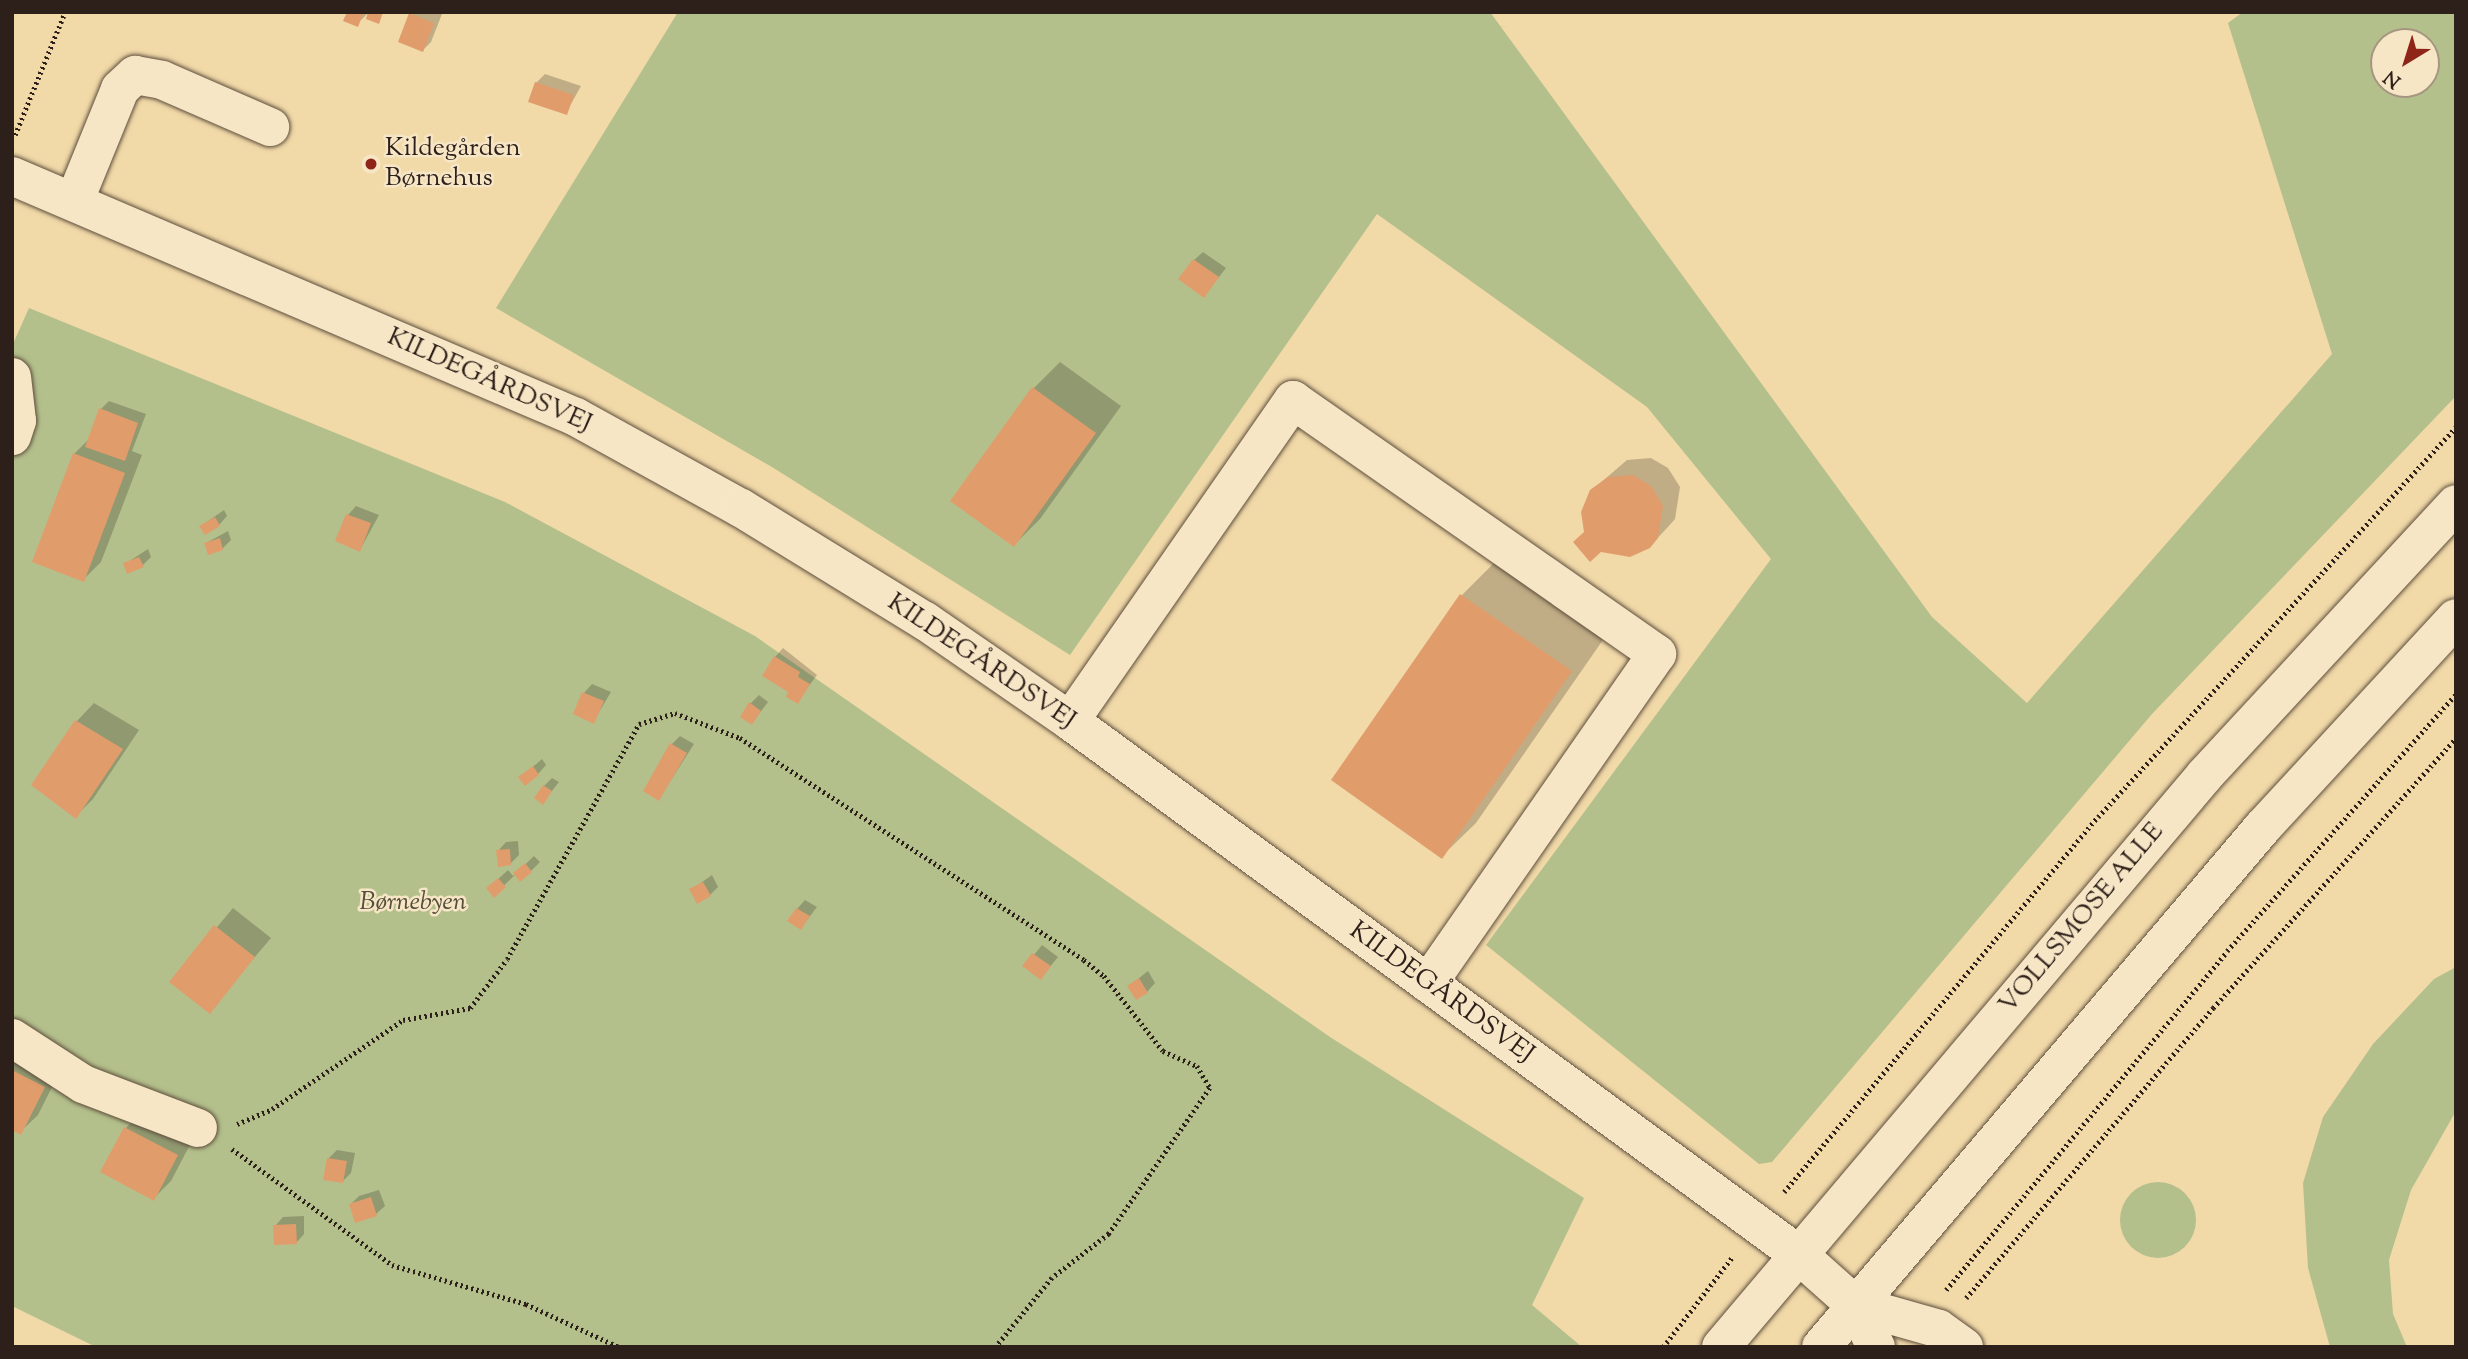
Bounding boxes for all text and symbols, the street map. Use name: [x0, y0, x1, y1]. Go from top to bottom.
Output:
north arrow: [2370, 28, 2440, 98]
text: N: [2379, 63, 2407, 94]
place label: Kildegården Børnehus: [385, 133, 521, 194]
marker: Kildegården Børnehus: [363, 156, 379, 172]
street label: KILDEGÅRDSVEJ: [382, 322, 596, 440]
street label: KILDEGÅRDSVEJ: [881, 587, 1081, 737]
street label: VOLLSMOSE ALLE: [1993, 817, 2171, 1021]
park label: Børnebyen: [360, 887, 466, 919]
street label: KILDEGÅRDSVEJ: [1343, 916, 1539, 1070]

